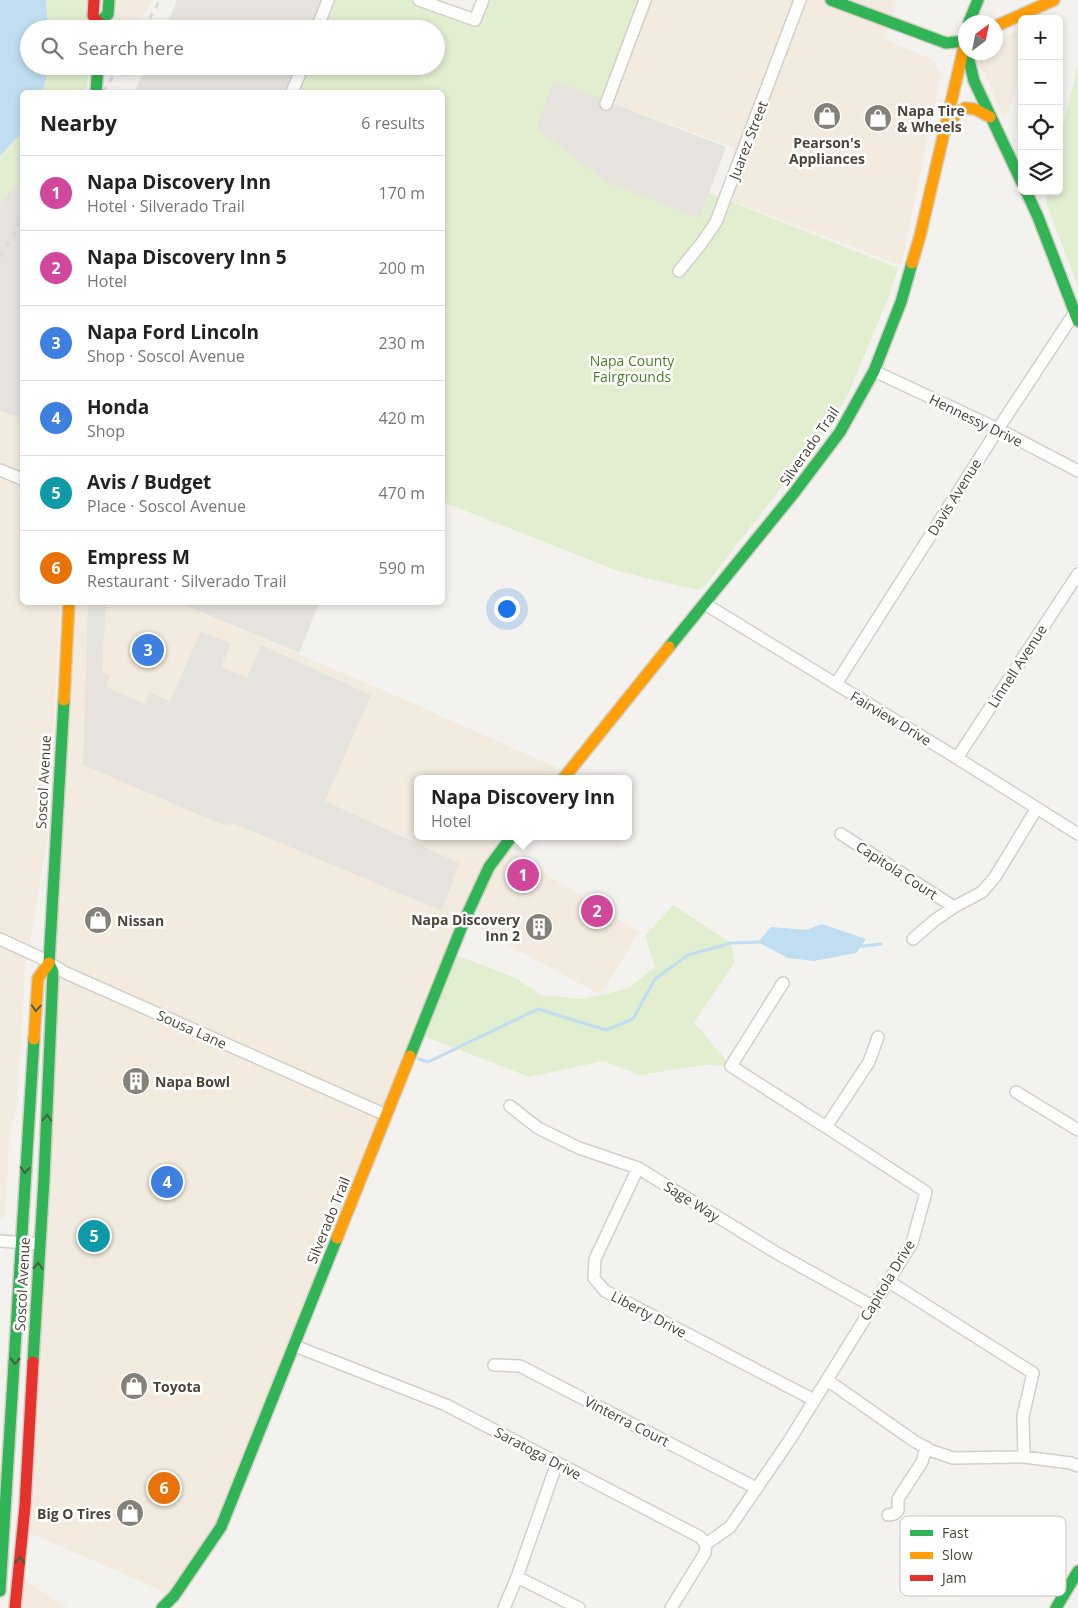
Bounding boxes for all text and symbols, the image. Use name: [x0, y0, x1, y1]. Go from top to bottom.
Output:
north arrow: [958, 15, 1003, 60]
map controls: [1018, 15, 1063, 195]
button: +: [1018, 15, 1063, 60]
search box: [20, 20, 445, 75]
icon: search: [38, 34, 66, 62]
text: Search here: [78, 35, 184, 61]
button: −: [1018, 60, 1063, 105]
street label: Juarez Street: [724, 98, 772, 184]
shop icon: Pearson's Appliances: [812, 101, 842, 131]
place label: Napa Tire & Wheels: [897, 101, 965, 136]
shop icon: Napa Tire & Wheels: [863, 103, 893, 133]
button: locate: [1018, 105, 1063, 150]
text: Nearby: [40, 109, 117, 137]
text: 6 results: [361, 112, 425, 134]
place label: Pearson's Appliances: [789, 133, 865, 168]
button: layers: [1018, 150, 1063, 195]
text: Napa Discovery Inn: [87, 169, 271, 195]
text: 1: [51, 182, 61, 204]
text: 170 m: [379, 182, 425, 204]
text: Hotel · Silverado Trail: [87, 195, 245, 217]
text: Napa Discovery Inn 5: [87, 244, 287, 270]
text: 2: [51, 257, 61, 279]
text: 200 m: [379, 257, 425, 279]
text: Hotel: [87, 270, 127, 292]
text: Napa Ford Lincoln: [87, 319, 259, 345]
text: 3: [51, 332, 61, 354]
text: 230 m: [379, 332, 425, 354]
text: Shop · Soscol Avenue: [87, 345, 245, 367]
park label: Napa County Fairgrounds: [590, 351, 675, 386]
street label: Hennessy Drive: [926, 389, 1026, 451]
text: Honda: [87, 394, 149, 420]
street label: Silverado Trail: [775, 403, 843, 489]
text: 4: [51, 407, 61, 429]
text: 420 m: [379, 407, 425, 429]
text: Shop: [87, 420, 125, 442]
street label: Davis Avenue: [923, 455, 985, 539]
text: Avis / Budget: [87, 469, 211, 495]
text: 5: [51, 482, 61, 504]
text: 470 m: [379, 482, 425, 504]
text: Place · Soscol Avenue: [87, 495, 246, 517]
text: Empress M: [87, 544, 190, 570]
text: 6: [51, 557, 61, 579]
text: 590 m: [379, 557, 425, 579]
text: Restaurant · Silverado Trail: [87, 570, 287, 592]
your location: [494, 596, 520, 622]
street label: Linnell Avenue: [983, 621, 1051, 711]
pin: 3: [132, 631, 164, 669]
street label: Fairview Drive: [847, 686, 935, 750]
street label: Soscol Avenue: [31, 735, 55, 829]
popup: [414, 775, 632, 840]
text: Napa Discovery Inn: [431, 784, 615, 810]
text: Hotel: [431, 810, 471, 832]
street label: Capitola Court: [853, 837, 941, 903]
pin: 1: [507, 856, 539, 894]
pin: 2: [581, 892, 613, 930]
shop icon: Nissan: [83, 905, 113, 935]
place label: Napa Discovery Inn 2: [411, 910, 520, 945]
place label: Nissan: [117, 911, 164, 930]
building icon: Napa Discovery Inn 2: [524, 912, 554, 942]
one-way arrow: [31, 1004, 42, 1012]
street label: Sousa Lane: [154, 1005, 230, 1053]
building icon: Napa Bowl: [121, 1066, 151, 1096]
place label: Napa Bowl: [155, 1072, 230, 1091]
one-way arrow: [42, 1114, 53, 1122]
pin: 4: [151, 1163, 183, 1201]
one-way arrow: [20, 1166, 31, 1174]
street label: Silverado Trail: [302, 1174, 354, 1266]
street label: Sage Way: [661, 1176, 724, 1226]
pin: 5: [78, 1217, 110, 1255]
street label: Capitola Drive: [855, 1236, 919, 1324]
street label: Soscol Avenue: [10, 1237, 34, 1331]
one-way arrow: [33, 1262, 44, 1270]
street label: Liberty Drive: [608, 1286, 690, 1342]
one-way arrow: [9, 1357, 20, 1365]
shop icon: Toyota: [119, 1371, 149, 1401]
place label: Toyota: [153, 1377, 201, 1396]
street label: Vinterra Court: [581, 1391, 673, 1451]
street label: Saratoga Drive: [491, 1422, 585, 1484]
pin: 6: [148, 1469, 180, 1507]
shop icon: Big O Tires: [115, 1498, 145, 1528]
place label: Big O Tires: [37, 1504, 111, 1523]
legend: [900, 1516, 1066, 1596]
text: Fast: [942, 1523, 969, 1542]
text: Slow: [942, 1545, 973, 1564]
one-way arrow: [14, 1555, 25, 1563]
text: Jam: [940, 1568, 967, 1587]

